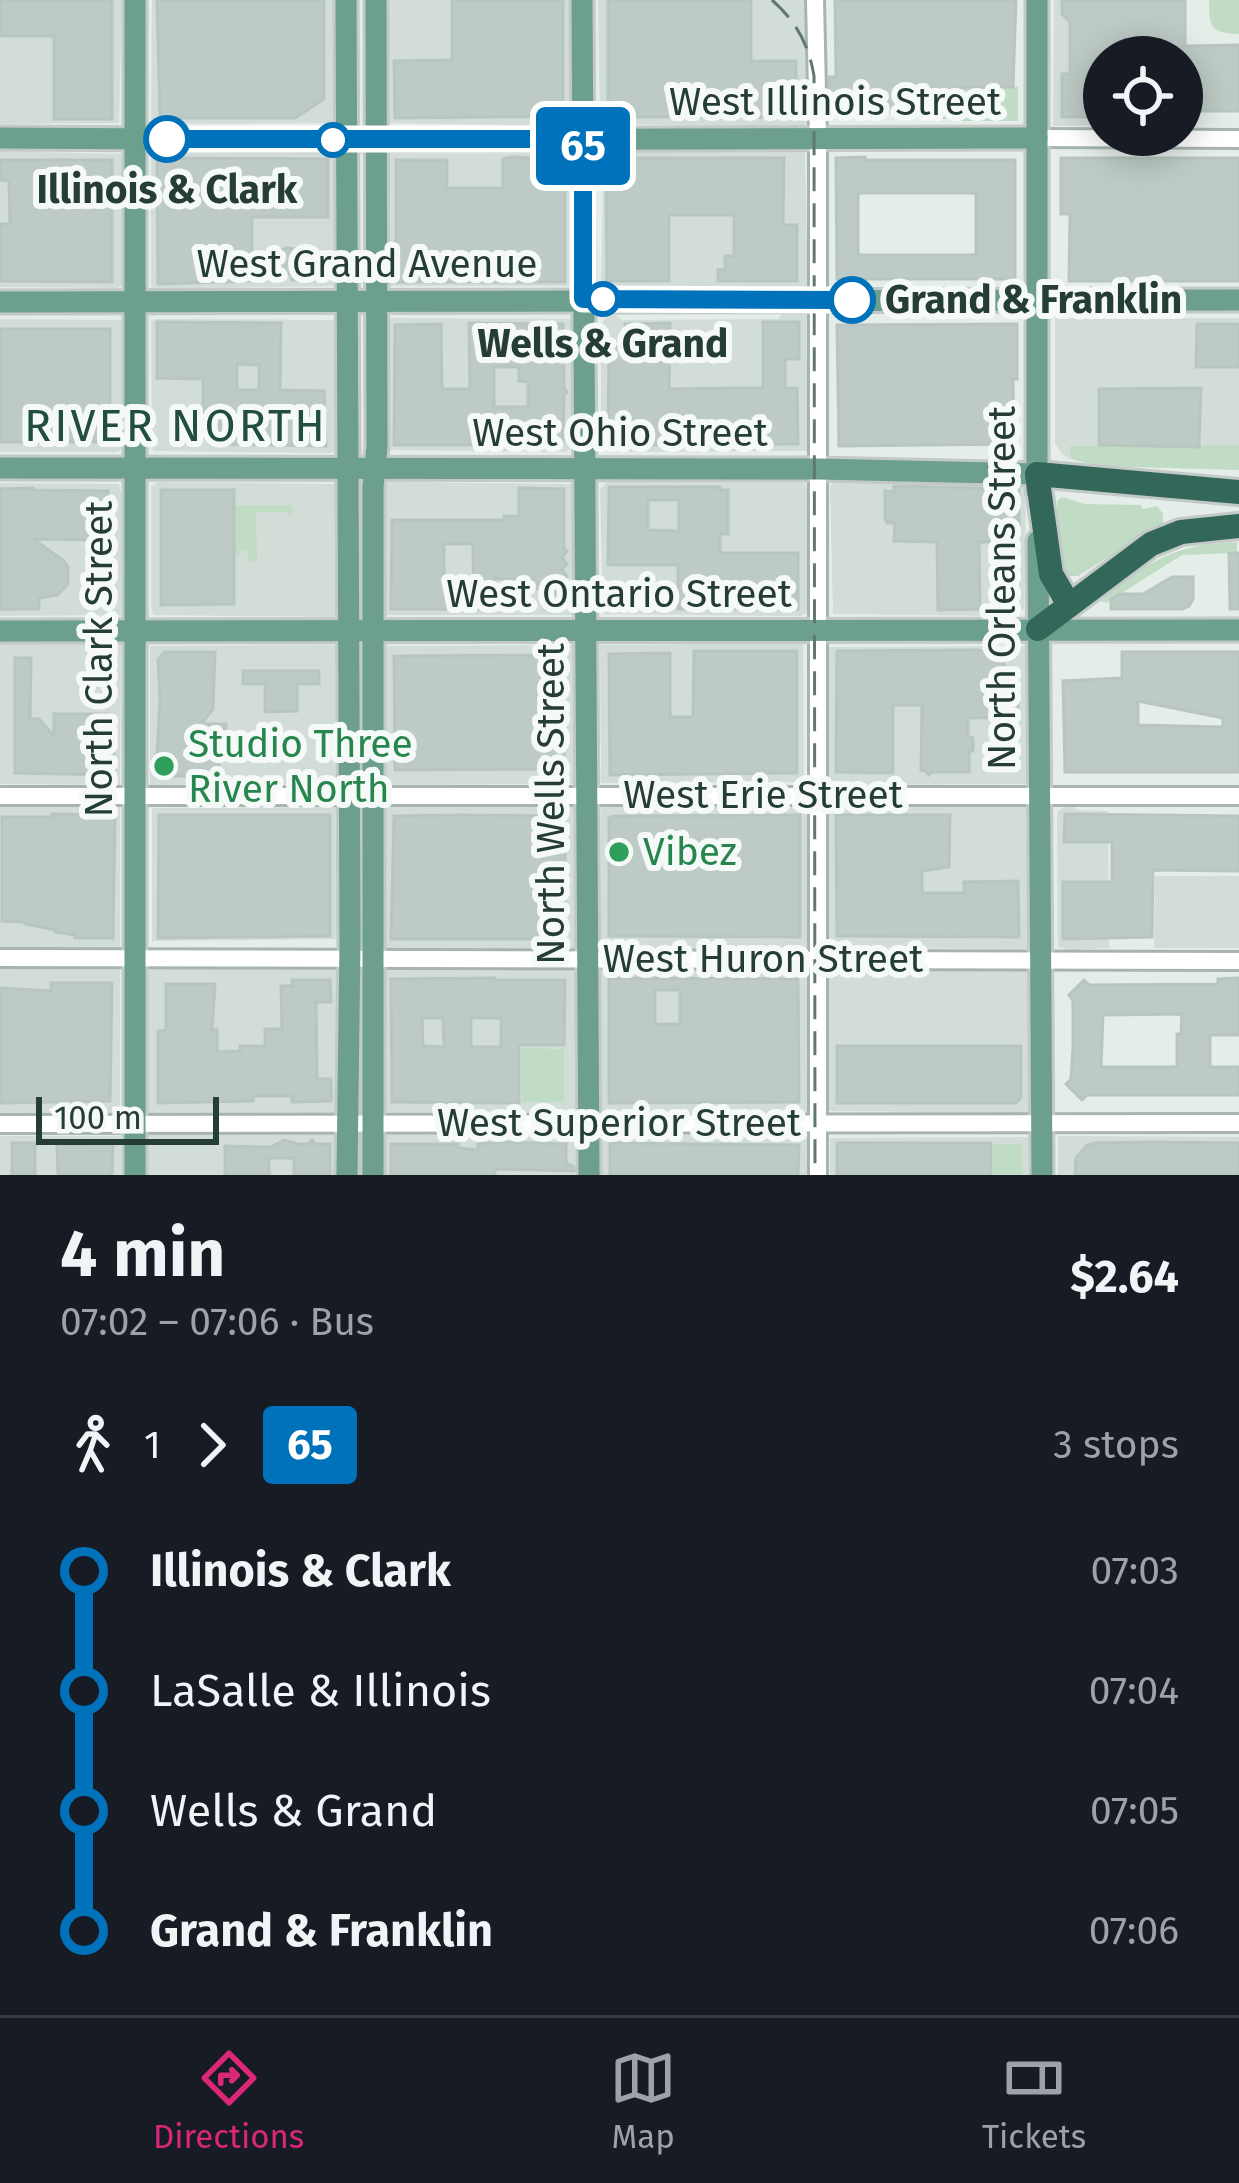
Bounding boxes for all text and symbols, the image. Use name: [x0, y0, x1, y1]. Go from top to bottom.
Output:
map controls: [1083, 36, 1203, 156]
button: locate: [1083, 36, 1203, 156]
street label: West Illinois Street: [669, 79, 1002, 125]
line badge: 65: [529, 107, 637, 185]
marker: Illinois & Clark: [145, 117, 189, 161]
text: 65: [560, 121, 606, 171]
unlabelled marker: [317, 124, 349, 156]
place label: Illinois & Clark: [37, 167, 298, 213]
street label: West Grand Avenue: [196, 241, 538, 287]
place label: Grand & Franklin: [885, 277, 1182, 323]
marker: Grand & Franklin: [830, 278, 874, 322]
marker: Wells & Grand: [587, 283, 619, 315]
place label: Wells & Grand: [477, 321, 729, 367]
district label: RIVER NORTH: [24, 399, 328, 453]
street label: North Orleans Street: [979, 405, 1025, 770]
street label: West Ohio Street: [472, 410, 769, 456]
street label: North Clark Street: [76, 500, 122, 817]
street label: West Ontario Street: [446, 571, 793, 617]
street label: North Wells Street: [528, 642, 574, 965]
place label: Studio Three River North: [188, 721, 413, 812]
marker: Studio Three River North: [151, 753, 177, 779]
street label: West Erie Street: [623, 772, 904, 818]
place label: Vibez: [643, 829, 737, 875]
marker: Vibez: [606, 839, 632, 865]
street label: West Huron Street: [603, 936, 924, 982]
scale bar: [36, 1091, 219, 1144]
text: 100 m: [54, 1098, 142, 1138]
street label: West Superior Street: [437, 1100, 802, 1146]
text: 4 min: [60, 1214, 225, 1293]
text: $2.64: [1070, 1250, 1179, 1304]
text: 07:02 – 07:06 · Bus: [60, 1299, 374, 1345]
icon: walk: [60, 1412, 126, 1478]
icon: forward: [179, 1412, 245, 1478]
text: 65: [287, 1420, 333, 1470]
text: 1: [144, 1422, 161, 1468]
text: 3 stops: [1053, 1422, 1179, 1468]
text: Illinois & Clark: [150, 1544, 451, 1598]
text: 07:03: [1091, 1548, 1179, 1594]
text: LaSalle & Illinois: [150, 1664, 491, 1718]
text: 07:04: [1089, 1668, 1179, 1714]
text: Wells & Grand: [150, 1784, 437, 1838]
text: 07:05: [1090, 1788, 1179, 1834]
text: Grand & Franklin: [150, 1904, 493, 1958]
text: 07:06: [1089, 1908, 1179, 1954]
tab: Directions: [153, 2045, 304, 2157]
tab: Map: [610, 2045, 676, 2157]
tab: Tickets: [982, 2045, 1086, 2157]

